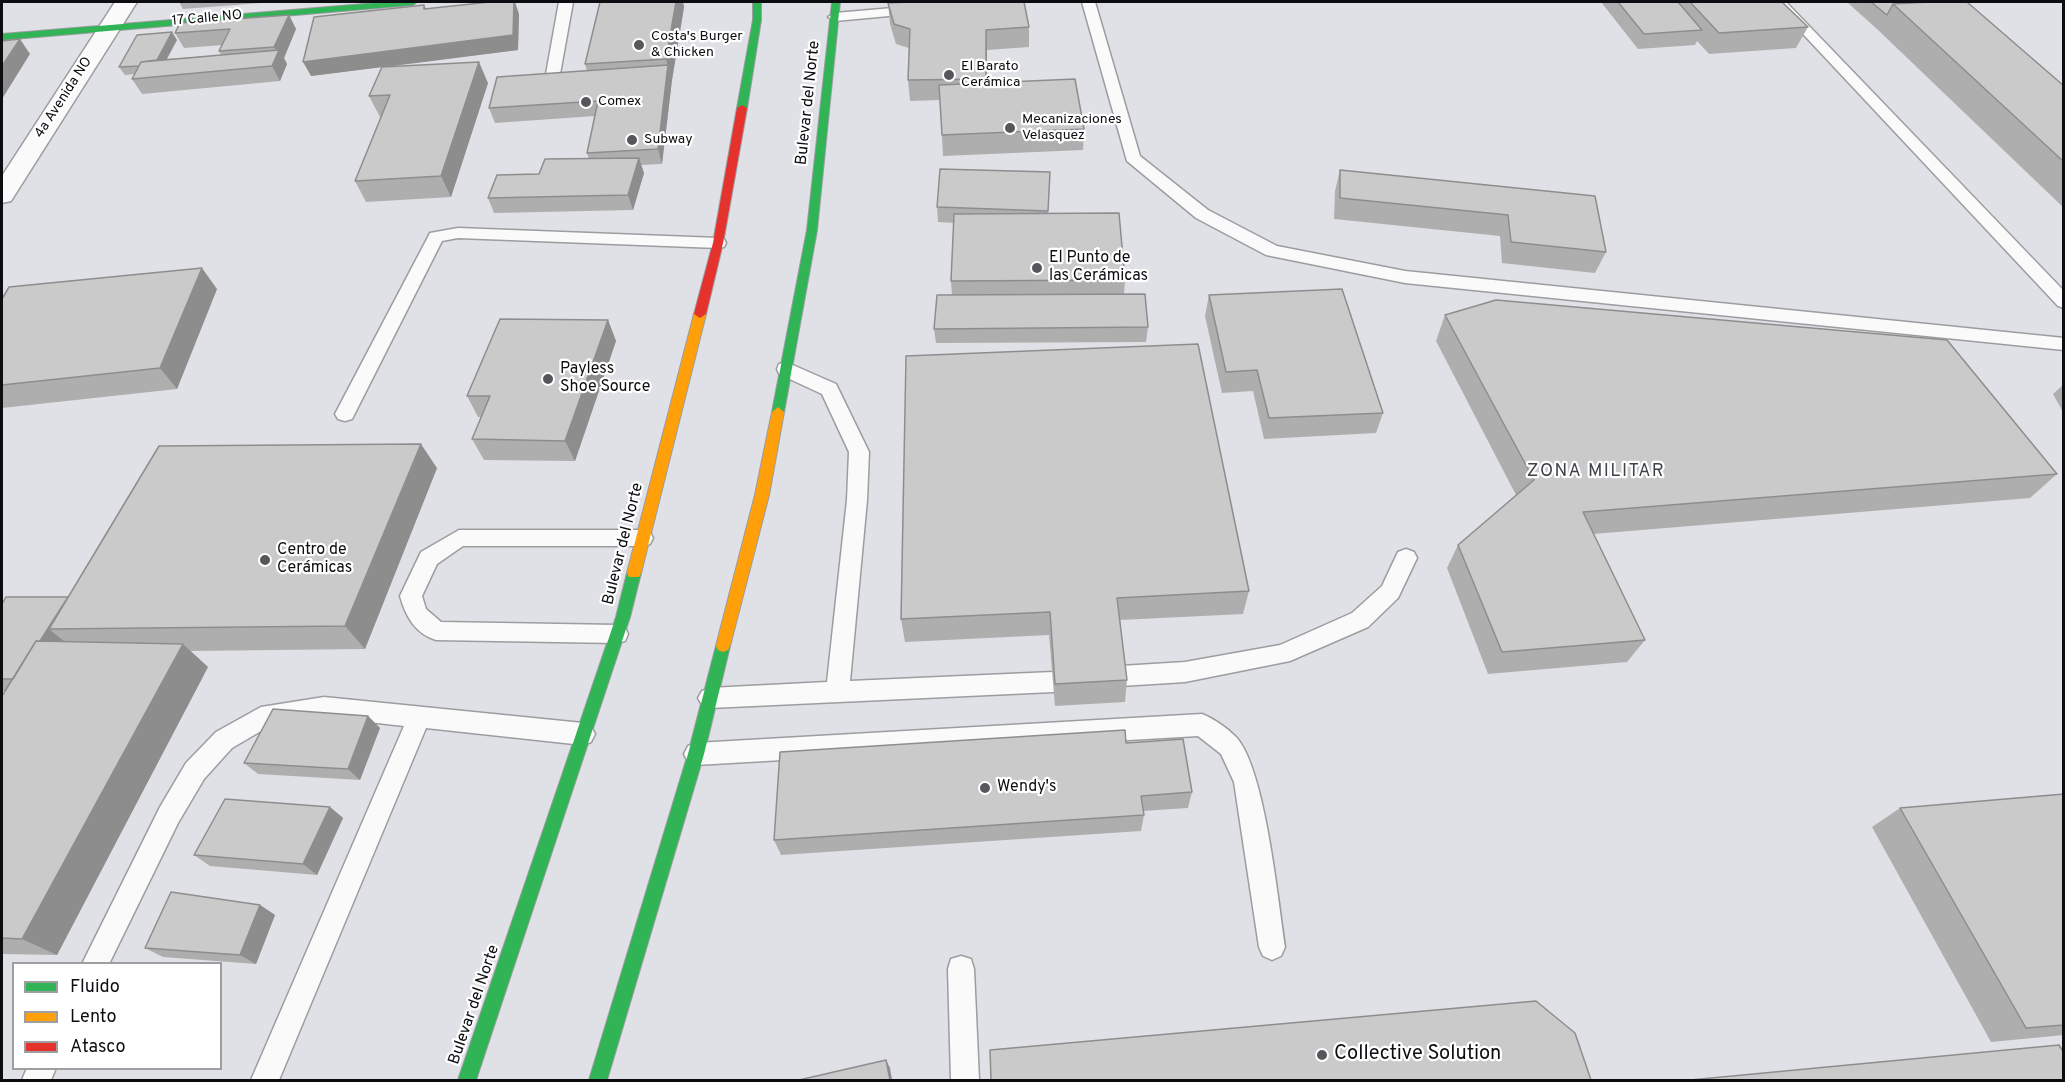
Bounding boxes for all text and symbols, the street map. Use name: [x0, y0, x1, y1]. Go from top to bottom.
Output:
street label: 17 Calle NO: [171, 8, 243, 30]
place label: Costa's Burger & Chicken: [651, 29, 743, 62]
marker: Costa's Burger & Chicken: [632, 38, 646, 52]
street label: Bulevar del Norte: [793, 40, 825, 166]
street label: 4a Avenida NO: [32, 54, 96, 142]
place label: El Barato Cerámica: [961, 59, 1020, 92]
marker: El Barato Cerámica: [942, 68, 956, 82]
place label: Comex: [598, 94, 641, 110]
marker: Comex: [579, 95, 593, 109]
place label: Mecanizaciones Velasquez: [1022, 112, 1122, 144]
marker: Mecanizaciones Velasquez: [1003, 121, 1017, 135]
place label: Subway: [644, 132, 693, 148]
marker: Subway: [625, 133, 639, 147]
place label: El Punto de las Cerámicas: [1049, 249, 1148, 287]
marker: El Punto de las Cerámicas: [1030, 261, 1044, 275]
place label: Payless Shoe Source: [560, 360, 650, 398]
marker: Payless Shoe Source: [541, 372, 555, 386]
district label: ZONA MILITAR: [1527, 461, 1665, 483]
street label: Bulevar del Norte: [600, 481, 648, 607]
place label: Centro de Cerámicas: [277, 541, 352, 579]
marker: Centro de Cerámicas: [258, 553, 272, 567]
place label: Wendy's: [997, 778, 1057, 798]
marker: Wendy's: [978, 781, 992, 795]
street label: Bulevar del Norte: [446, 943, 504, 1067]
legend: [12, 962, 222, 1070]
text: Fluido: [70, 976, 120, 999]
text: Lento: [70, 1006, 116, 1029]
text: Atasco: [70, 1036, 126, 1059]
place label: Collective Solution: [1334, 1043, 1501, 1067]
marker: Collective Solution: [1315, 1048, 1329, 1062]

